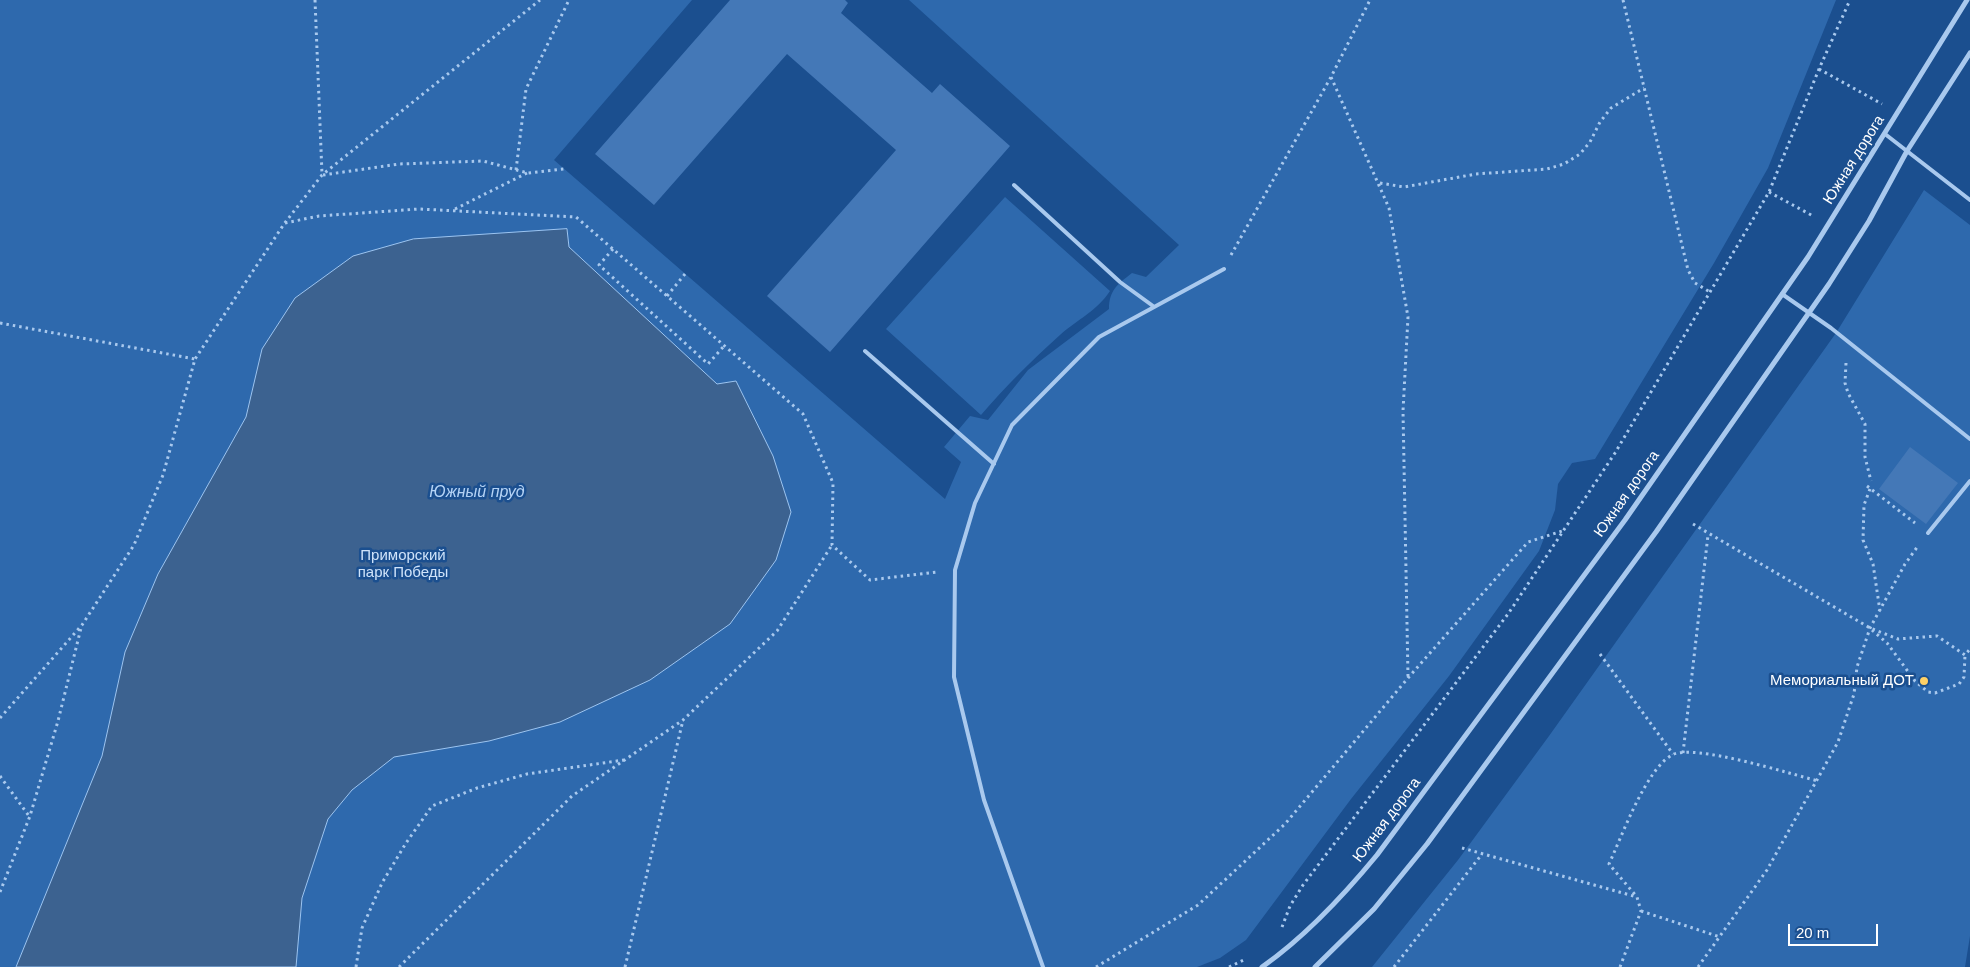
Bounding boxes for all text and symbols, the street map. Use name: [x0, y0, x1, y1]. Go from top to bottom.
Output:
street label: Южная дорога: [1820, 112, 1888, 208]
street label: Южная дорога: [1591, 447, 1663, 541]
water label: Южный пруд: [429, 483, 525, 503]
park label: Приморский парк Победы: [358, 547, 448, 582]
place label: Мемориальный ДОТ: [1770, 672, 1914, 690]
marker: Мемориальный ДОТ: [1918, 675, 1930, 687]
street label: Южная дорога: [1349, 774, 1425, 866]
scale bar: [1790, 914, 1880, 946]
text: 20 m: [1796, 924, 1829, 941]

